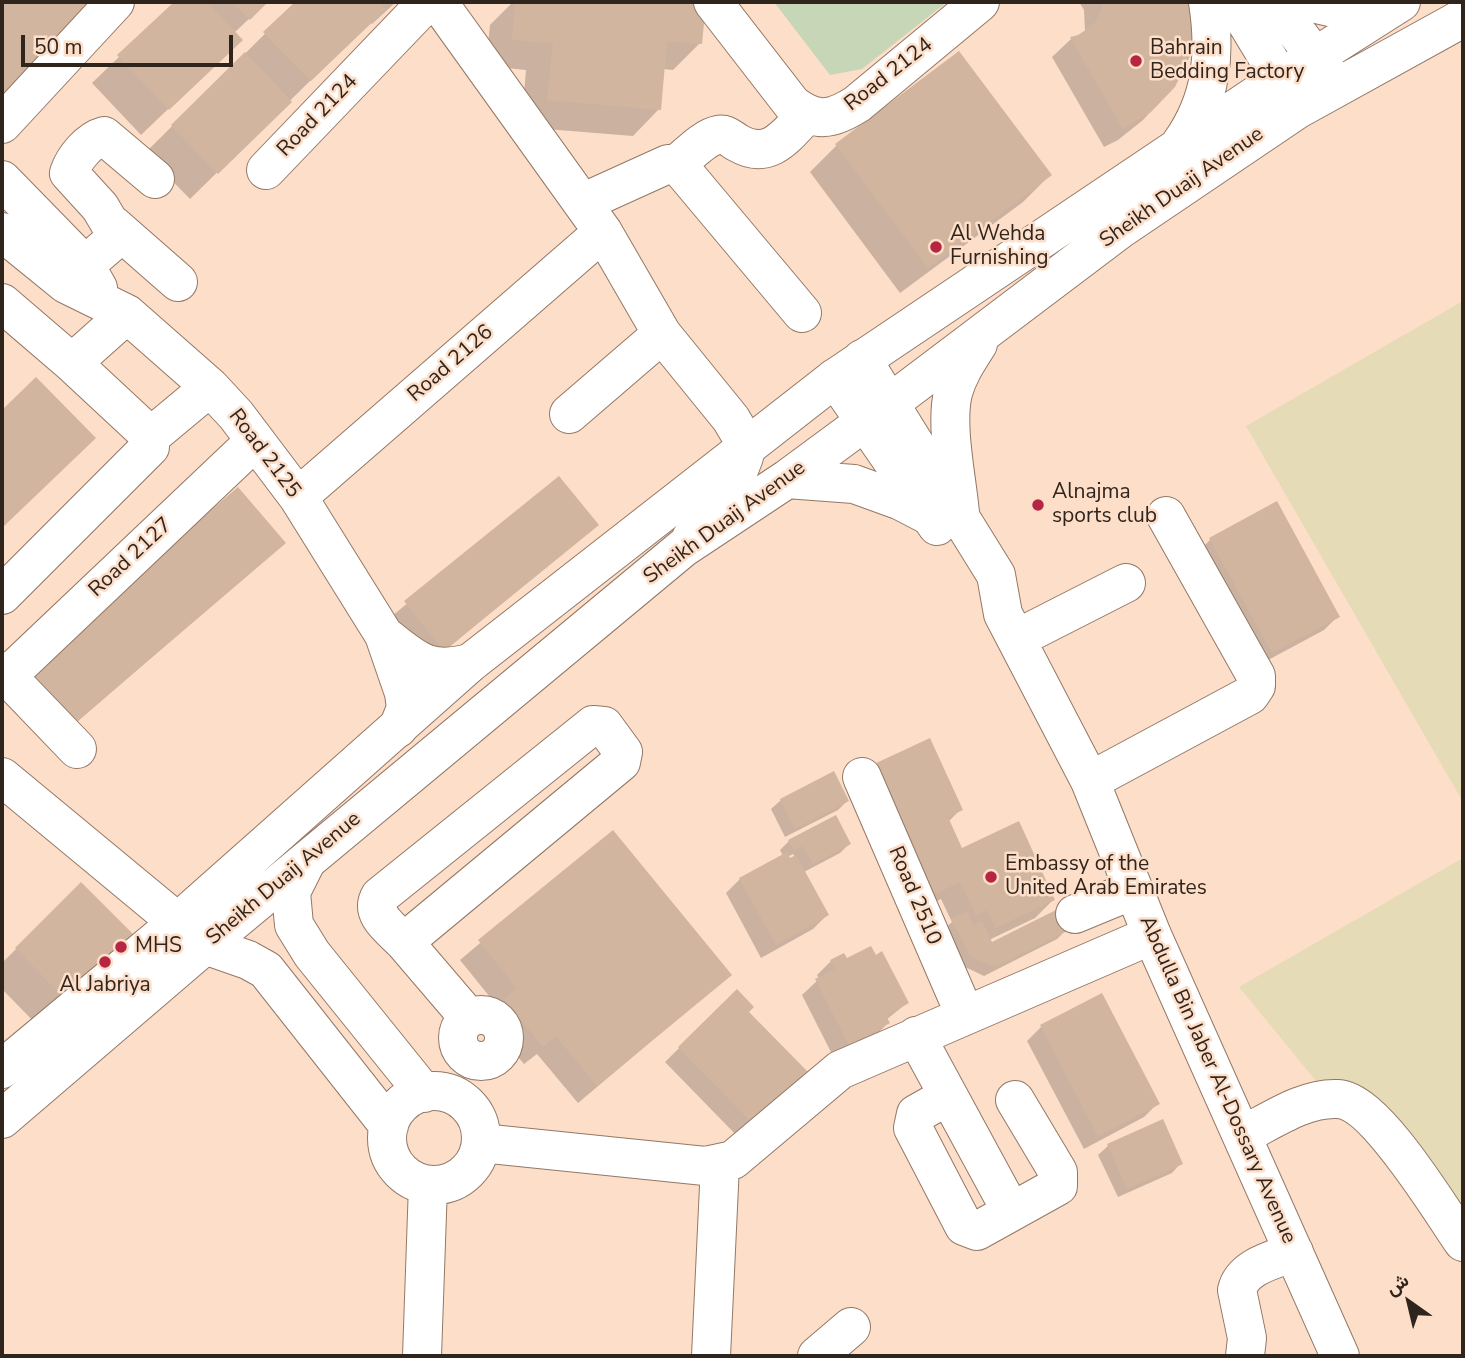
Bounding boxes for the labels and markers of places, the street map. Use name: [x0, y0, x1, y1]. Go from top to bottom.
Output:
place label: Bahrain Bedding Factory: [1150, 36, 1304, 86]
marker: Bahrain Bedding Factory: [1128, 53, 1144, 69]
place label: Al Wehda Furnishing: [950, 222, 1049, 272]
marker: Al Wehda Furnishing: [928, 239, 944, 255]
place label: Alnajma sports club: [1052, 480, 1157, 530]
marker: Alnajma sports club: [1030, 497, 1046, 513]
place label: Embassy of the United Arab Emirates: [1005, 852, 1207, 902]
marker: Embassy of the United Arab Emirates: [983, 869, 999, 885]
place label: MHS: [135, 934, 182, 960]
marker: MHS: [113, 939, 129, 955]
marker: Al Jabriya: [97, 954, 113, 970]
place label: Al Jabriya: [59, 973, 151, 999]

